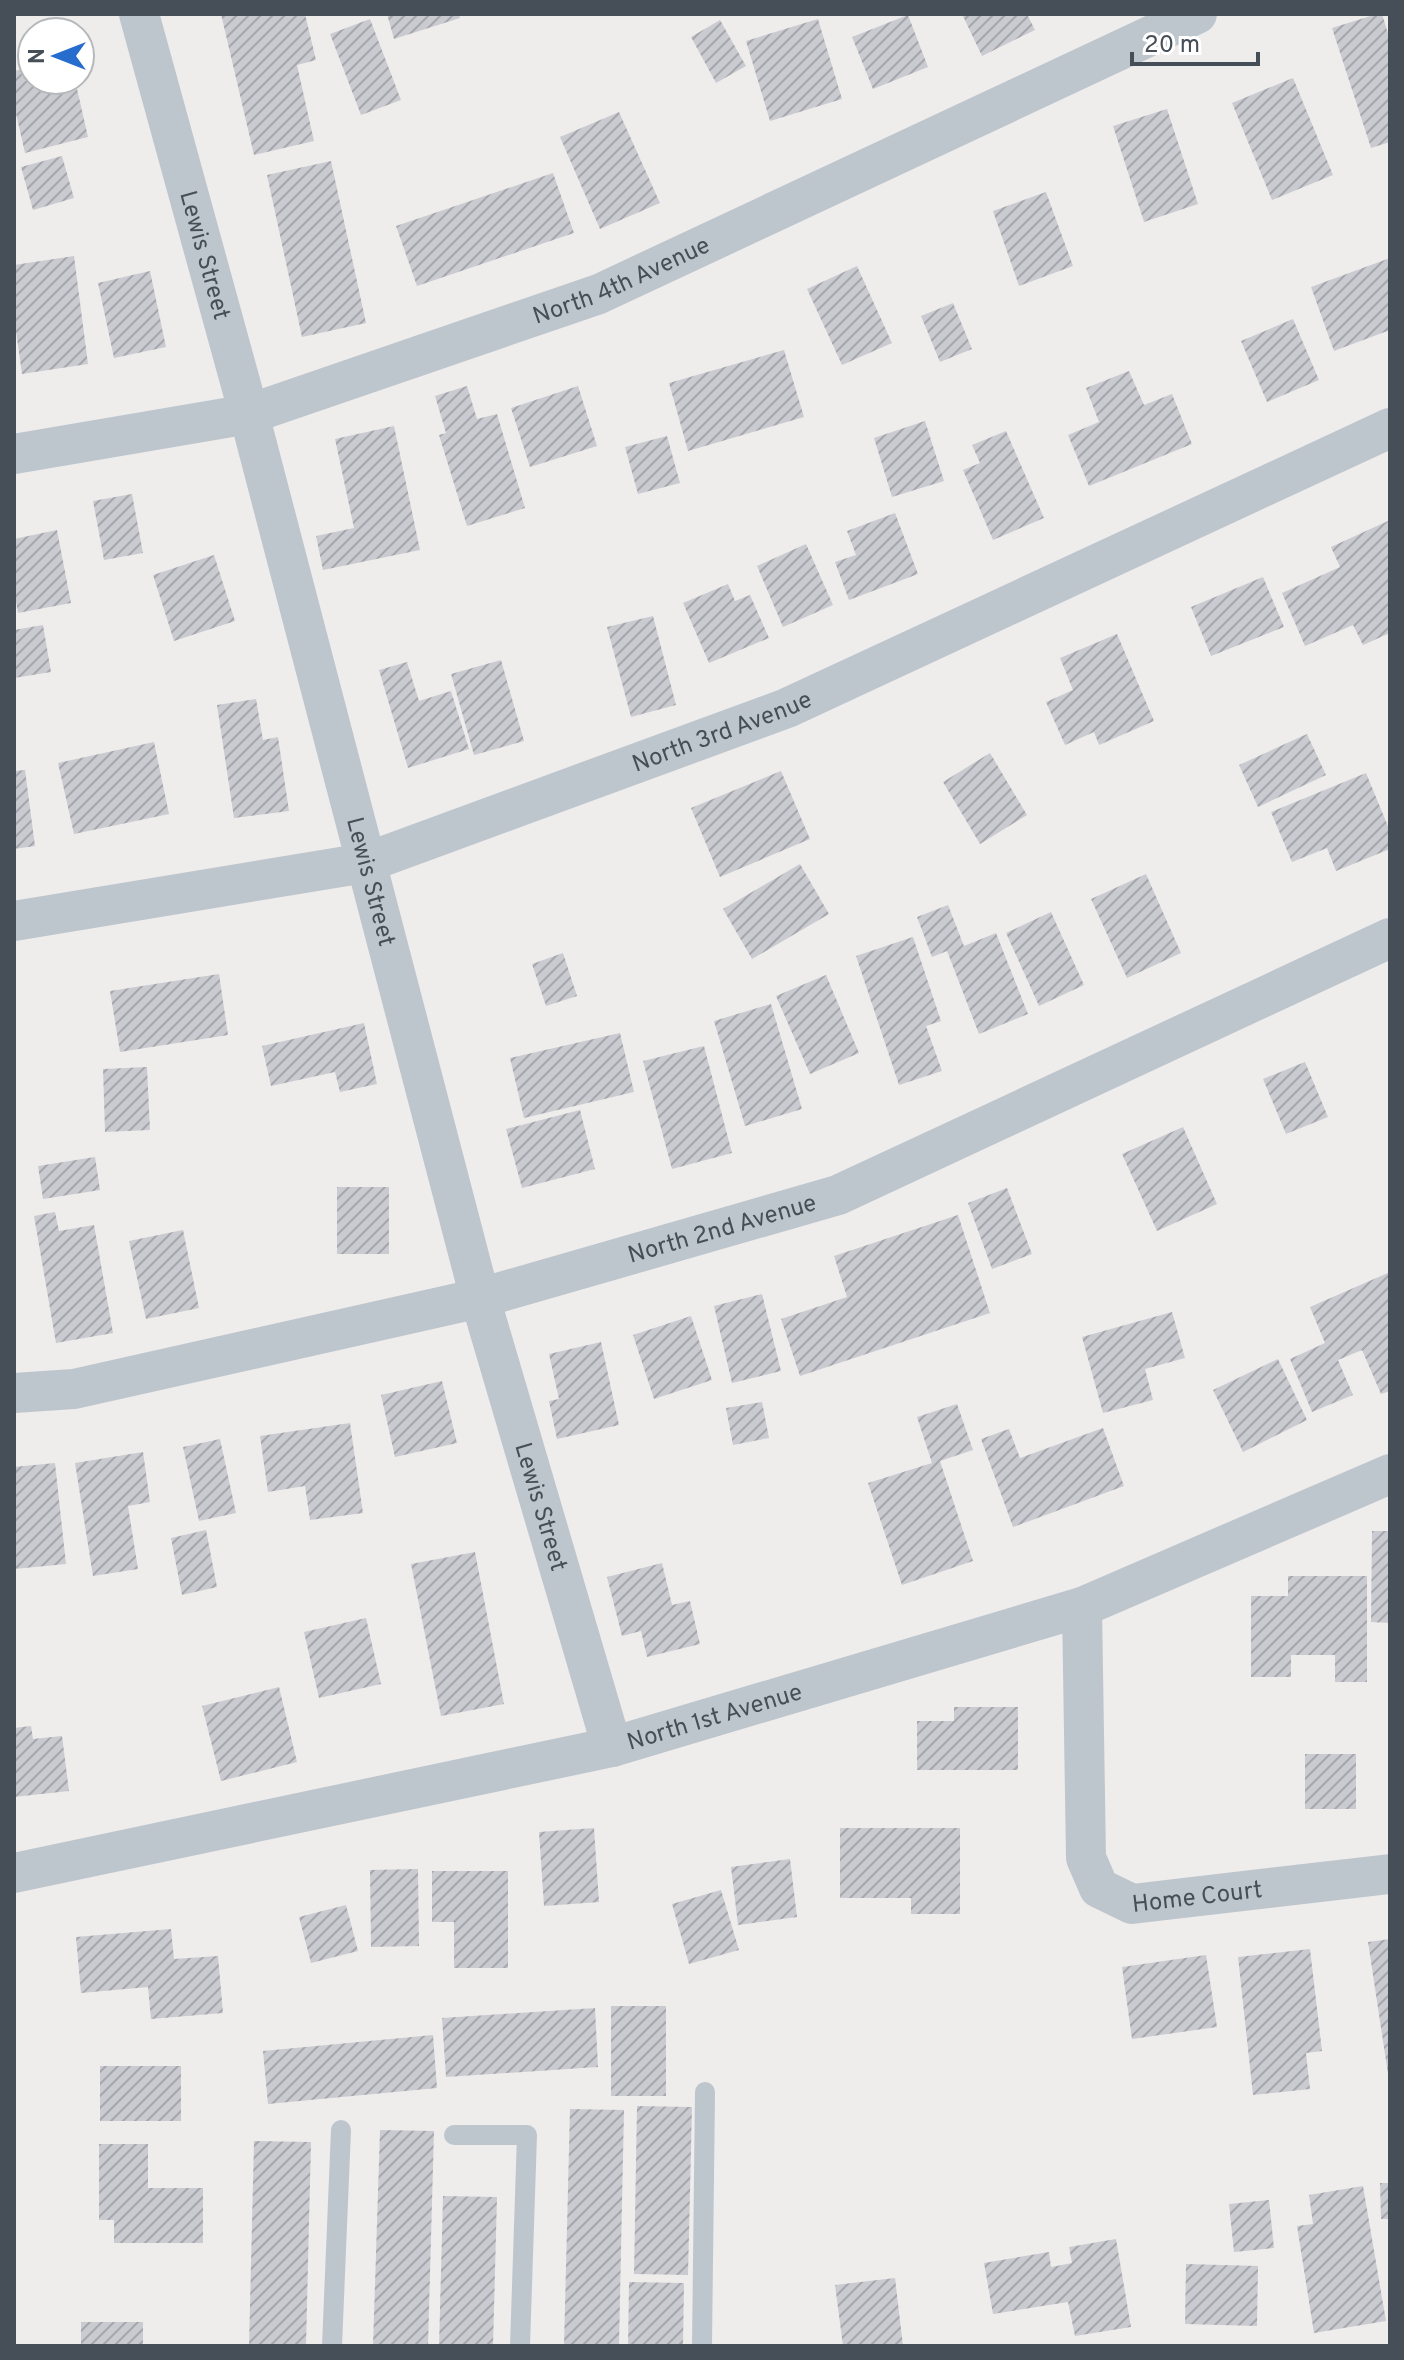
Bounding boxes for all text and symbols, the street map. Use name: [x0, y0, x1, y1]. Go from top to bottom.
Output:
north arrow: [16, 16, 96, 96]
scale bar: [1132, 16, 1258, 66]
text: 20 m: [1144, 31, 1200, 61]
text: N: [25, 48, 52, 64]
street label: Lewis Street: [171, 188, 235, 323]
street label: North 4th Avenue: [529, 231, 715, 333]
street label: North 3rd Avenue: [629, 686, 817, 781]
street label: Lewis Street: [338, 814, 400, 950]
street label: North 2nd Avenue: [625, 1189, 820, 1272]
street label: Lewis Street: [506, 1439, 572, 1575]
street label: North 1st Avenue: [624, 1678, 806, 1759]
street label: Home Court: [1131, 1876, 1264, 1921]

